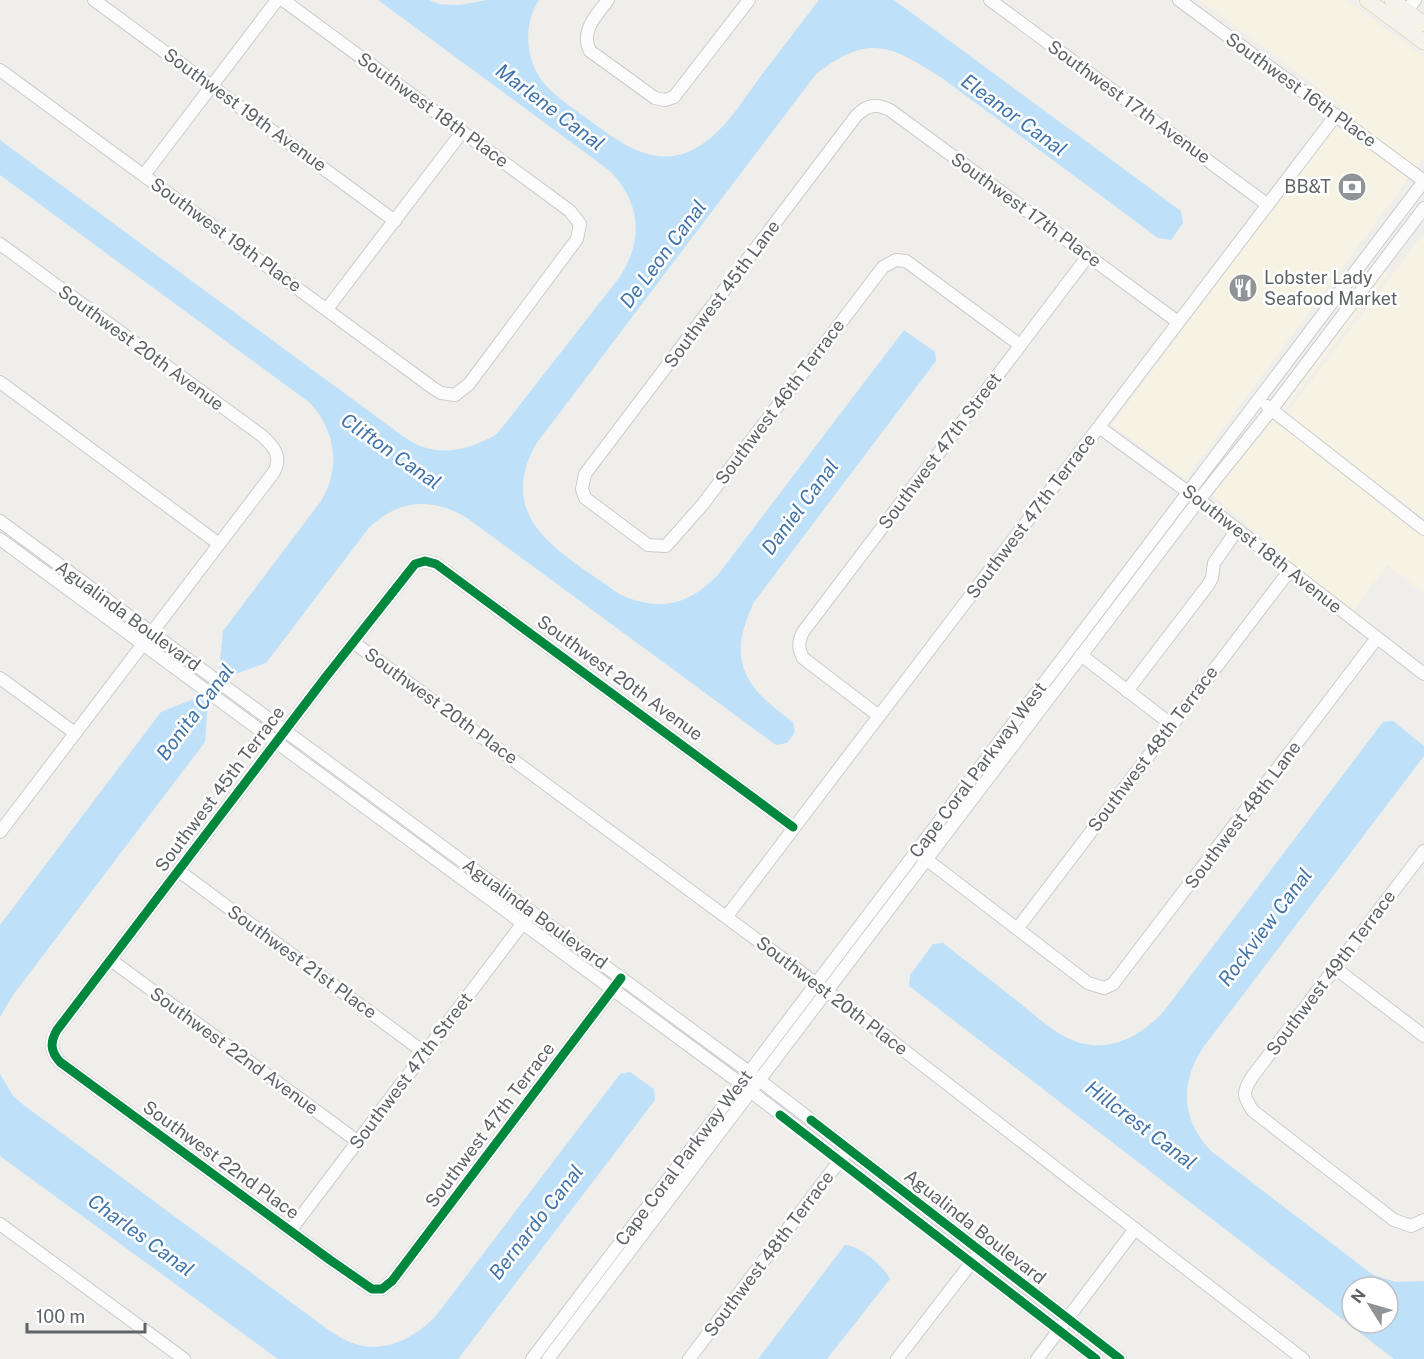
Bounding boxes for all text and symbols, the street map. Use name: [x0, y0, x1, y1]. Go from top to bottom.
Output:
street label: Southwest 16th Place: [1222, 28, 1381, 151]
street label: Southwest 17th Avenue: [1044, 36, 1215, 168]
street label: Southwest 19th Avenue: [160, 43, 331, 176]
street label: Southwest 18th Place: [354, 48, 513, 171]
water label: Marlene Canal: [491, 58, 609, 156]
water label: Eleanor Canal: [957, 69, 1071, 161]
street label: Southwest 17th Place: [947, 148, 1106, 271]
bank icon: BB&T: [1336, 171, 1368, 203]
street label: Southwest 19th Place: [147, 173, 306, 296]
place label: BB&T: [1284, 176, 1331, 197]
water label: De Leon Canal: [615, 195, 711, 313]
street label: Southwest 45th Lane: [659, 216, 784, 372]
place label: Lobster Lady Seafood Market: [1264, 267, 1398, 309]
restaurant icon: Lobster Lady Seafood Market: [1227, 272, 1259, 304]
street label: Southwest 20th Avenue: [54, 281, 228, 415]
street label: Southwest 46th Terrace: [711, 315, 849, 488]
street label: Southwest 47th Street: [874, 368, 1005, 533]
water label: Clifton Canal: [336, 408, 446, 494]
street label: Southwest 47th Terrace: [962, 429, 1100, 602]
water label: Daniel Canal: [756, 455, 844, 559]
street label: Southwest 18th Avenue: [1178, 480, 1346, 617]
street label: Agualinda Boulevard: [52, 556, 205, 675]
street label: Southwest 20th Avenue: [533, 611, 707, 745]
street label: Southwest 20th Place: [361, 643, 522, 768]
water label: Bonita Canal: [151, 659, 239, 765]
street label: Southwest 48th Terrace: [1083, 662, 1222, 836]
street label: Cape Coral Parkway West: [905, 678, 1051, 862]
street label: Southwest 45th Terrace: [151, 702, 289, 876]
street label: Southwest 48th Lane: [1180, 737, 1305, 893]
street label: Agualinda Boulevard: [459, 854, 612, 973]
water label: Rockview Canal: [1213, 863, 1317, 991]
street label: Southwest 49th Terrace: [1262, 886, 1400, 1060]
street label: Southwest 21st Place: [224, 900, 381, 1023]
street label: Southwest 20th Place: [752, 932, 912, 1059]
street label: Southwest 22nd Avenue: [146, 983, 322, 1119]
street label: Southwest 47th Street: [345, 988, 476, 1153]
street label: Southwest 47th Terrace: [421, 1038, 559, 1211]
street label: Cape Coral Parkway West: [611, 1066, 757, 1250]
water label: Hillcrest Canal: [1081, 1075, 1201, 1175]
street label: Southwest 22nd Place: [139, 1096, 303, 1223]
water label: Bernardo Canal: [484, 1160, 588, 1284]
street label: Agualinda Boulevard: [900, 1165, 1050, 1288]
street label: Southwest 48th Terrace: [699, 1167, 838, 1341]
water label: Charles Canal: [83, 1189, 199, 1281]
north arrow: [1340, 1275, 1400, 1335]
text: N: [1347, 1286, 1370, 1307]
scale bar: [27, 1296, 146, 1334]
text: 100 m: [36, 1306, 85, 1327]

